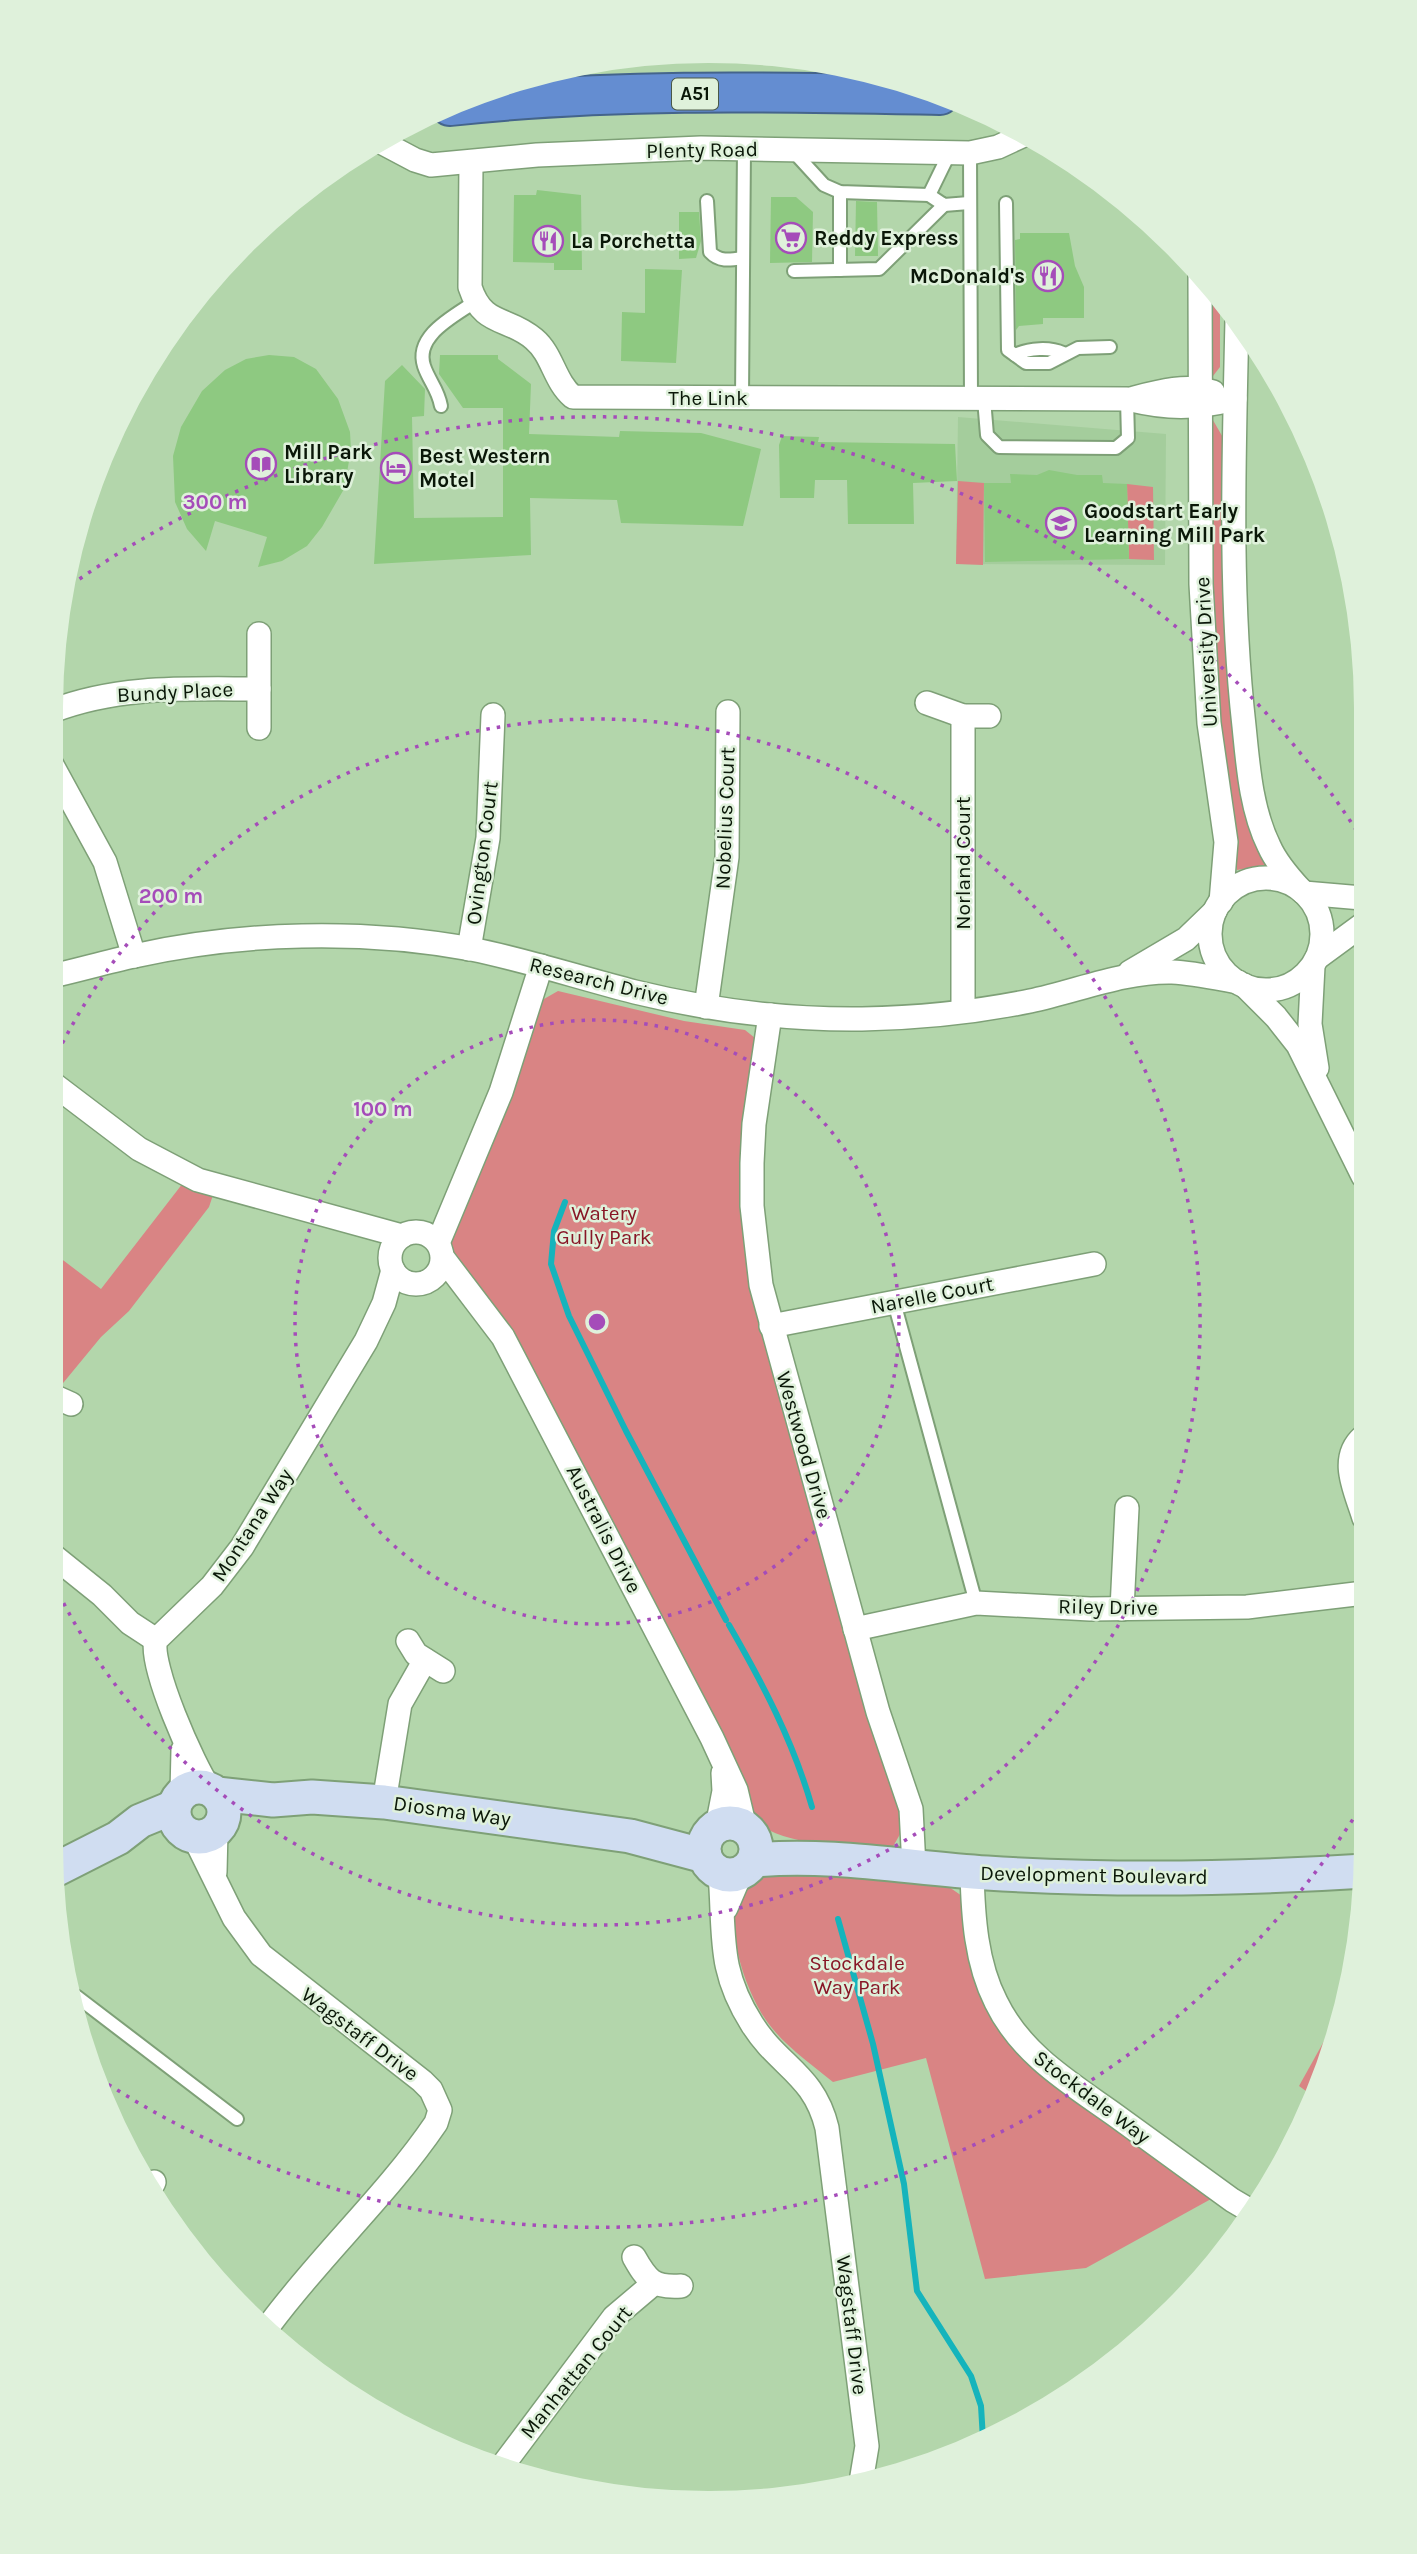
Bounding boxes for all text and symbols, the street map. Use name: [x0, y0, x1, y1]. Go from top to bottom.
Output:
road number: A51: [672, 78, 718, 110]
street label: Plenty Road: [646, 137, 758, 163]
supermarket icon: Reddy Express: [774, 221, 808, 255]
restaurant icon: La Porchetta: [531, 224, 565, 258]
place label: Reddy Express: [814, 226, 959, 250]
place label: La Porchetta: [571, 229, 695, 253]
restaurant icon: McDonald's: [1031, 259, 1065, 293]
place label: McDonald's: [910, 264, 1025, 288]
street label: The Link: [668, 386, 748, 410]
place label: Mill Park Library: [284, 440, 373, 488]
place label: Best Western Motel: [419, 444, 550, 492]
library icon: Mill Park Library: [244, 447, 278, 481]
hotel icon: Best Western Motel: [379, 451, 413, 485]
text: 300 m: [183, 490, 247, 514]
place label: Goodstart Early Learning Mill Park: [1084, 499, 1266, 547]
school or university icon: Goodstart Early Learning Mill Park: [1044, 506, 1078, 540]
street label: University Drive: [1190, 576, 1222, 728]
street label: Bundy Place: [116, 677, 234, 707]
street label: Nobelius Court: [711, 746, 739, 890]
street label: Ovington Court: [461, 780, 503, 926]
street label: Norland Court: [951, 796, 975, 930]
text: 200 m: [139, 884, 203, 908]
street label: Research Drive: [527, 952, 671, 1010]
text: 100 m: [353, 1097, 413, 1121]
park label: Watery Gully Park: [556, 1201, 652, 1249]
street label: Narelle Court: [869, 1271, 995, 1319]
centre of rings: [585, 1310, 609, 1334]
street label: Westwood Drive: [771, 1368, 837, 1522]
street label: Australis Drive: [562, 1461, 646, 1597]
street label: Montana Way: [207, 1464, 298, 1586]
street label: Riley Drive: [1058, 1594, 1158, 1620]
street label: Diosma Way: [392, 1791, 512, 1831]
street label: Development Boulevard: [980, 1861, 1208, 1889]
park label: Stockdale Way Park: [809, 1951, 905, 1999]
street label: Wagstaff Drive: [297, 1982, 423, 2086]
street label: Stockdale Way: [1029, 2045, 1155, 2149]
street label: Wagstaff Drive: [832, 2254, 872, 2396]
street label: Manhattan Court: [515, 2301, 637, 2443]

